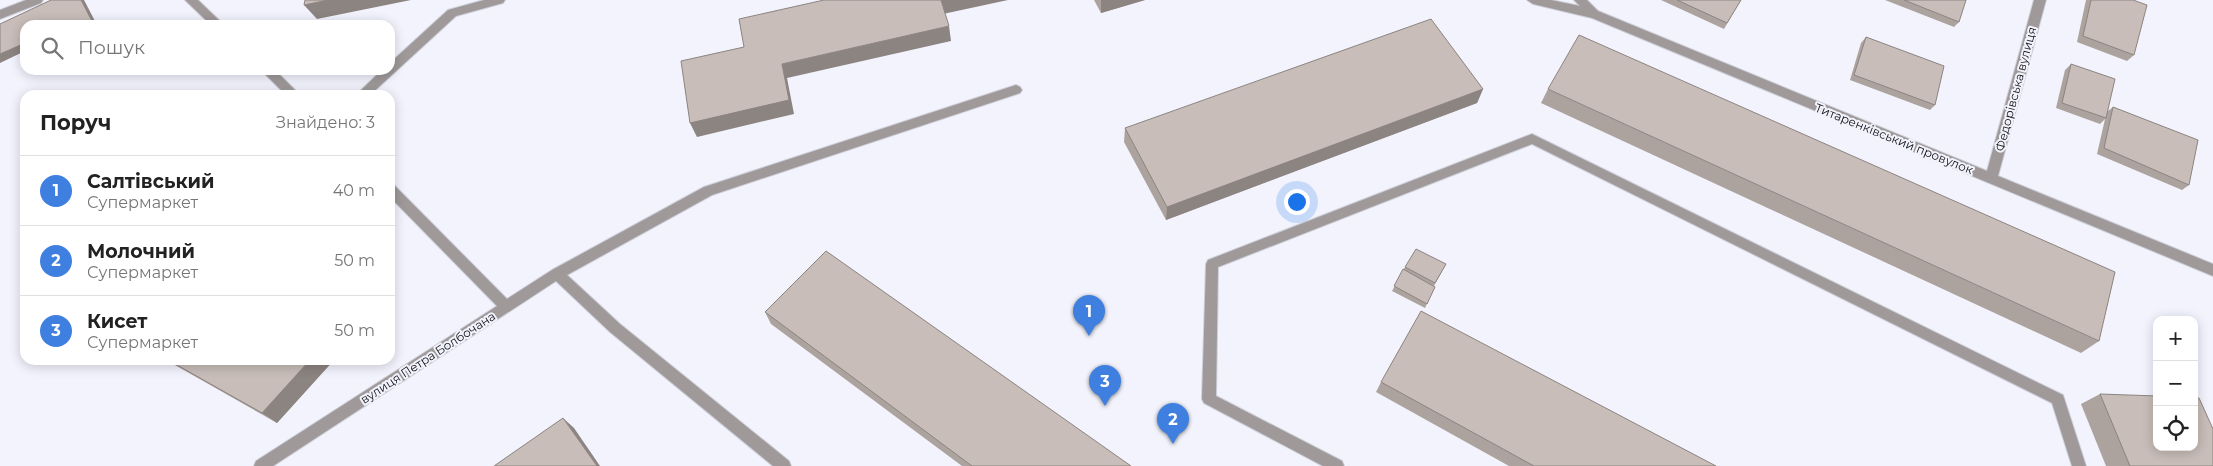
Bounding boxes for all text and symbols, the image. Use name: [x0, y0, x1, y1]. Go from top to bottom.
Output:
search box: [20, 20, 395, 75]
street label: Федорівська вулиця: [1992, 25, 2039, 153]
icon: search: [38, 34, 66, 62]
text: Пошук: [78, 36, 145, 59]
street label: Титаренківський провулок: [1813, 100, 1975, 177]
text: Поруч: [40, 110, 111, 135]
text: Знайдено: 3: [276, 113, 375, 132]
text: Салтівський: [87, 170, 215, 193]
text: 1: [53, 181, 59, 200]
text: 40 m: [333, 181, 375, 200]
your location: [1284, 189, 1310, 215]
text: Супермаркет: [87, 193, 198, 212]
text: Молочний: [87, 240, 195, 263]
text: 2: [51, 251, 61, 270]
text: 50 m: [334, 251, 375, 270]
text: Супермаркет: [87, 263, 198, 282]
pin: 1: [1073, 295, 1105, 336]
street label: вулиця Петра Болбочана: [357, 308, 498, 407]
text: Кисет: [87, 310, 147, 333]
map controls: [2153, 316, 2198, 451]
button: +: [2153, 316, 2198, 361]
text: 3: [51, 321, 61, 340]
text: 50 m: [334, 321, 375, 340]
text: Супермаркет: [87, 333, 198, 352]
button: −: [2153, 361, 2198, 406]
pin: 3: [1089, 365, 1121, 406]
pin: 2: [1157, 403, 1189, 444]
button: locate: [2153, 406, 2198, 451]

